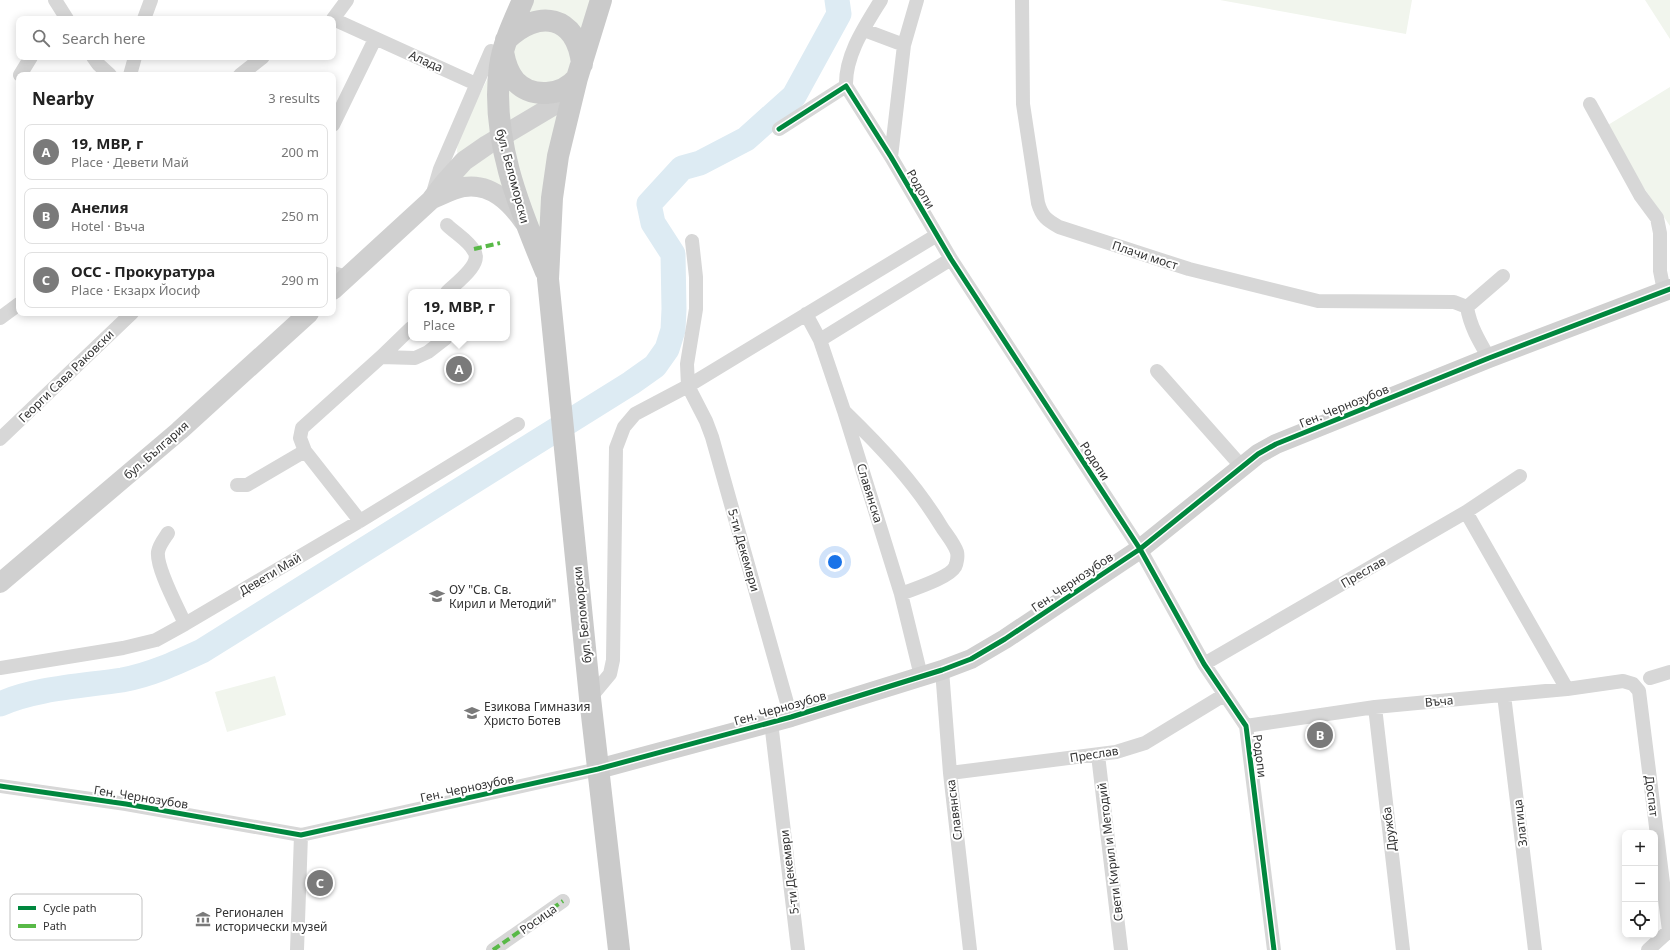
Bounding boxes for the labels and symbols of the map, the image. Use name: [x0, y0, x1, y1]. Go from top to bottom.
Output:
street label: Алада: [406, 46, 446, 76]
street label: бул. Беломорски: [492, 127, 534, 225]
street label: Родопи: [903, 166, 939, 212]
street label: Плачи мост: [1110, 236, 1180, 274]
street label: Георги Сава Раковски: [14, 326, 118, 426]
pin: A: [446, 354, 472, 384]
street label: Ген. Чернозубов: [1297, 380, 1392, 432]
street label: бул. България: [120, 417, 192, 483]
street label: Родопи: [1076, 438, 1114, 484]
street label: Славянска: [853, 461, 887, 525]
street label: 5-ти Декември: [724, 507, 764, 593]
street label: Ген. Чернозубов: [1028, 548, 1116, 616]
street label: Девети Май: [236, 549, 304, 599]
your location: [825, 552, 845, 572]
street label: Преслав: [1337, 552, 1389, 592]
street label: бул. Беломорски: [568, 566, 596, 664]
place label: ОУ "Св. Св. Кирил и Методий": [449, 581, 556, 612]
school or university icon: ОУ "Св. Св. Кирил и Методий": [428, 587, 446, 605]
street label: Ген. Чернозубов: [732, 687, 828, 729]
street label: Въча: [1424, 691, 1454, 711]
place label: Езикова Гимназия Христо Ботев: [484, 698, 591, 729]
school or university icon: Езикова Гимназия Христо Ботев: [463, 704, 481, 722]
pin: B: [1307, 720, 1333, 750]
street label: Родопи: [1249, 733, 1271, 779]
street label: Преслав: [1068, 742, 1120, 766]
street label: Ген. Чернозубов: [419, 770, 516, 806]
street label: Доспат: [1641, 775, 1663, 818]
street label: Славянска: [942, 779, 966, 841]
street label: Ген. Чернозубов: [93, 781, 190, 813]
street label: Свети Кирил и Методий: [1093, 782, 1127, 922]
street label: Златица: [1509, 798, 1531, 848]
street label: Дружба: [1378, 806, 1400, 852]
street label: 5-ти Декември: [775, 829, 803, 915]
pin: C: [307, 868, 333, 898]
legend: [10, 894, 142, 940]
text: Cycle path: [43, 900, 96, 915]
street label: Росица: [516, 900, 560, 938]
place label: Регионален исторически музей: [215, 904, 328, 935]
museum icon: Регионален исторически музей: [194, 910, 212, 928]
text: Path: [43, 918, 67, 933]

